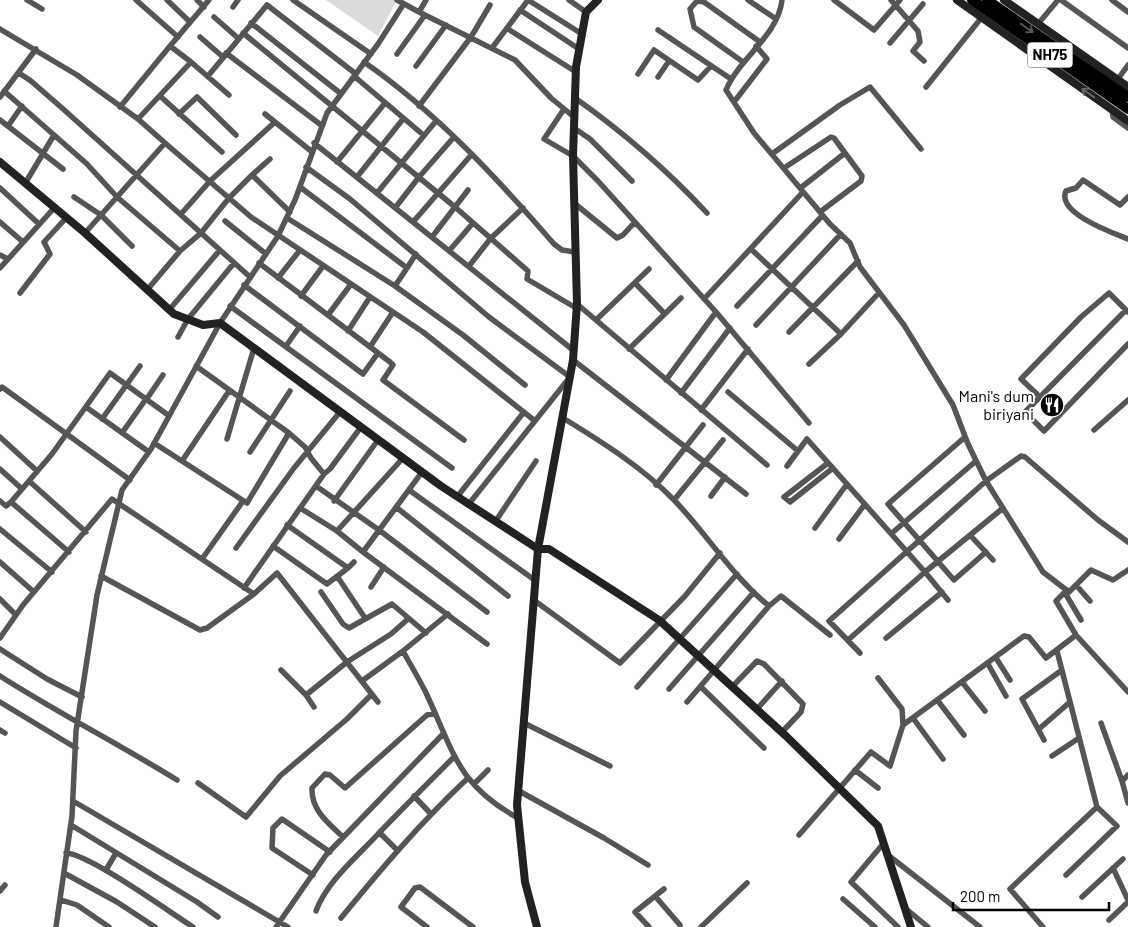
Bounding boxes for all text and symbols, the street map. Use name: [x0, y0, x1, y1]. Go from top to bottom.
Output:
one-way arrow: [1020, 23, 1034, 33]
road number: NH75: [1028, 42, 1072, 68]
one-way arrow: [1082, 87, 1095, 98]
place label: Mani's dum biriyani: [959, 386, 1034, 423]
restaurant icon: Mani's dum biriyani: [1039, 392, 1065, 418]
scale bar: [953, 880, 1109, 912]
text: 200 m: [960, 887, 1000, 905]

